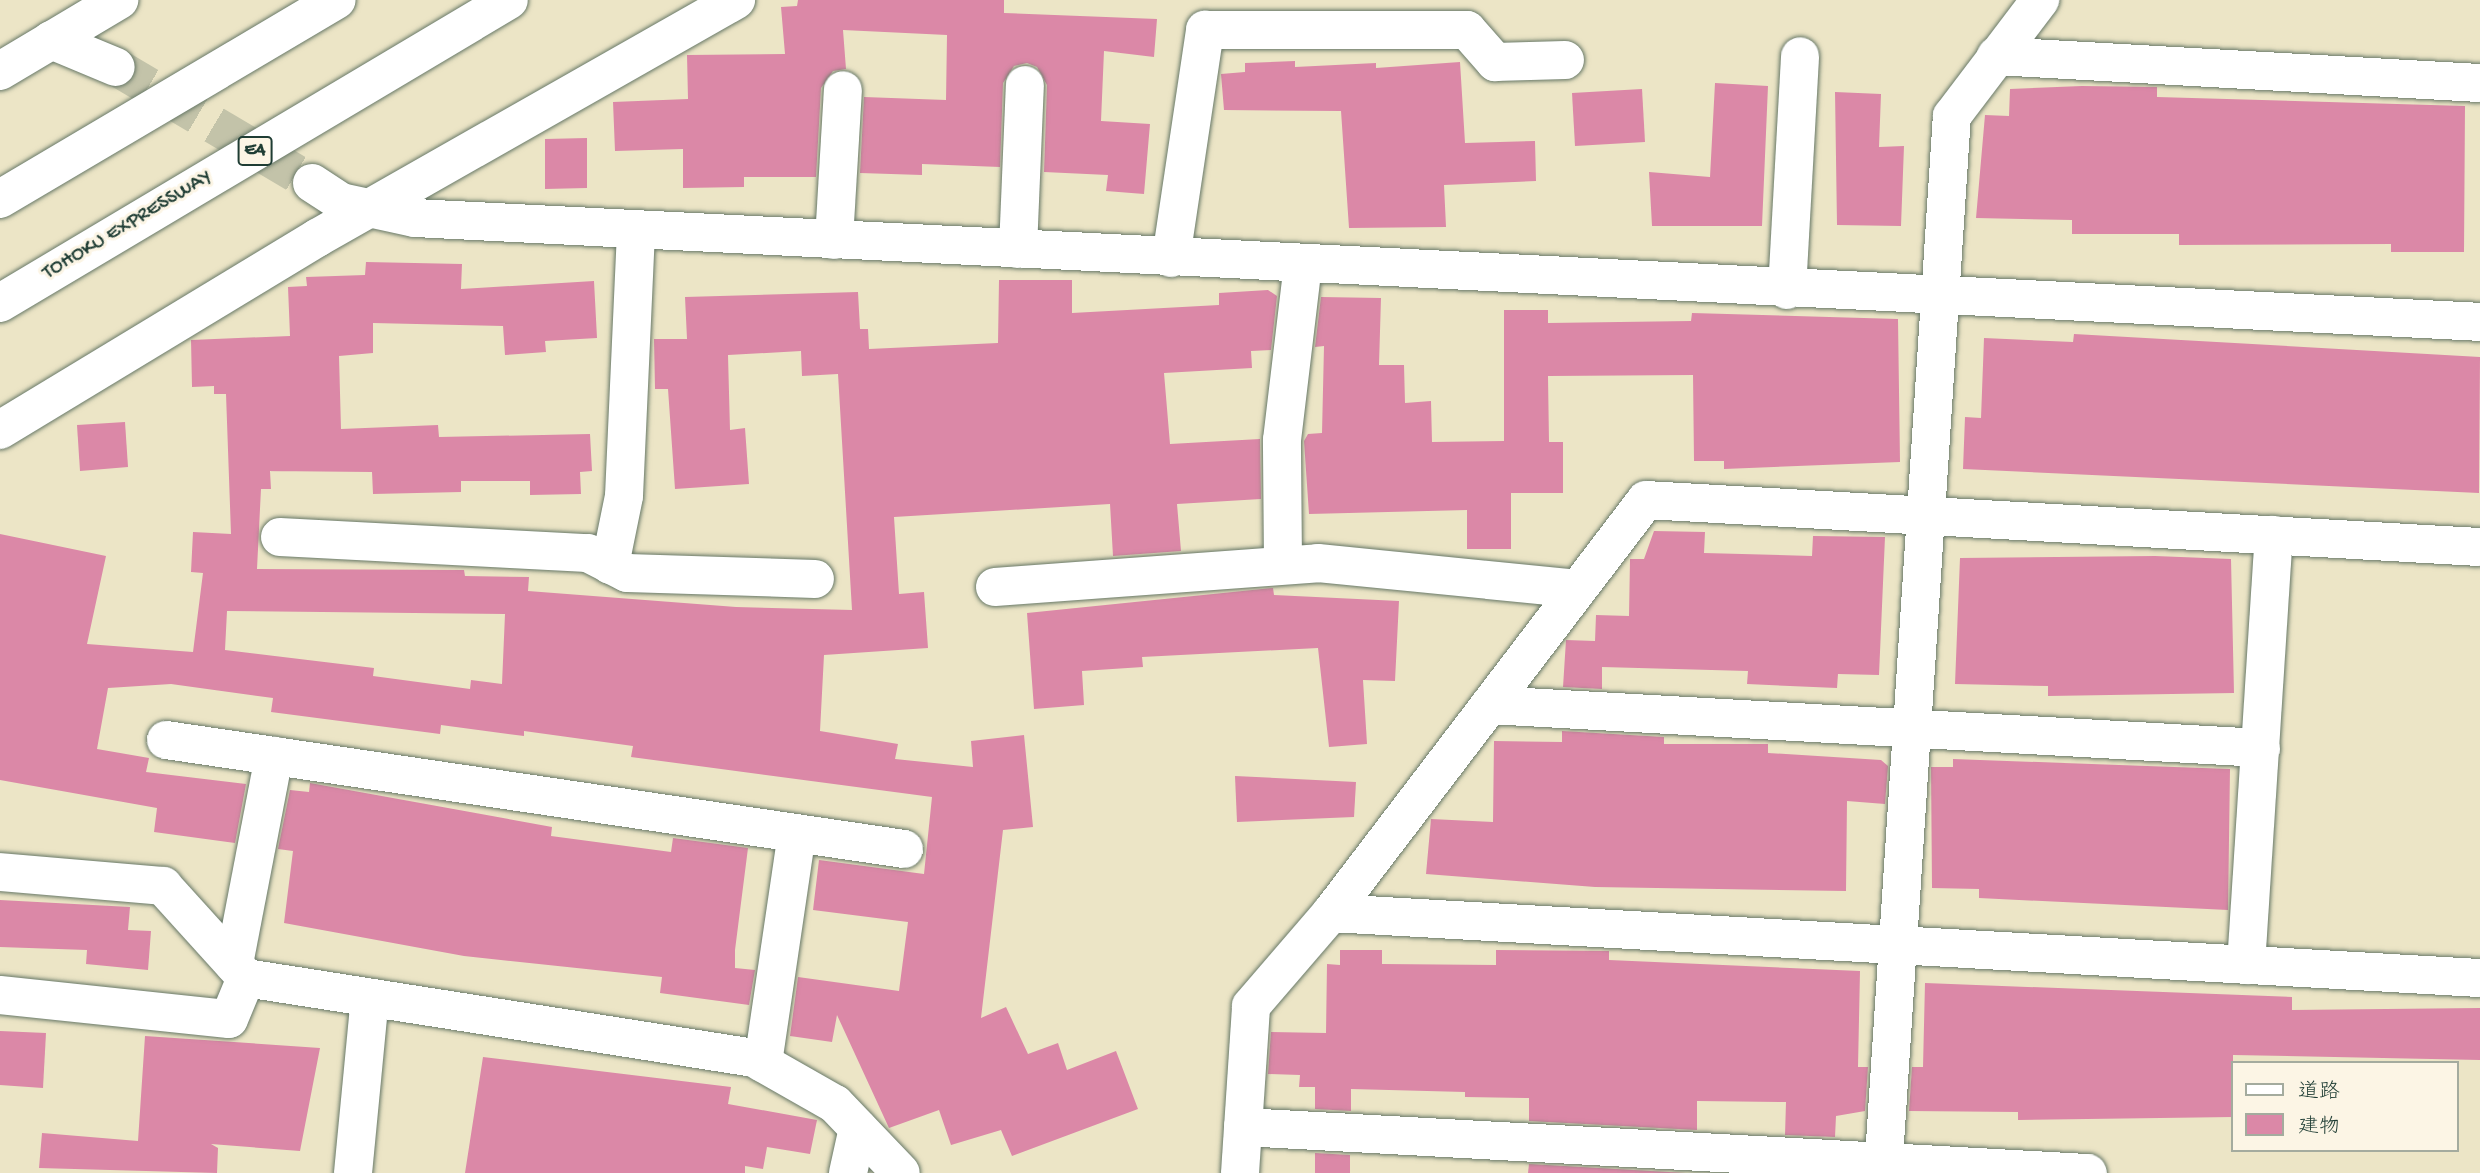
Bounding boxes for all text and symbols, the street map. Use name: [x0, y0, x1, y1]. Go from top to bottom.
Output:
road number: E4: [238, 136, 272, 167]
street label: TOHOKU EXPRESSWAY: [39, 165, 217, 287]
legend: [2232, 1061, 2459, 1152]
text: 道路: [2298, 1081, 2340, 1106]
text: 建物: [2298, 1116, 2340, 1141]

